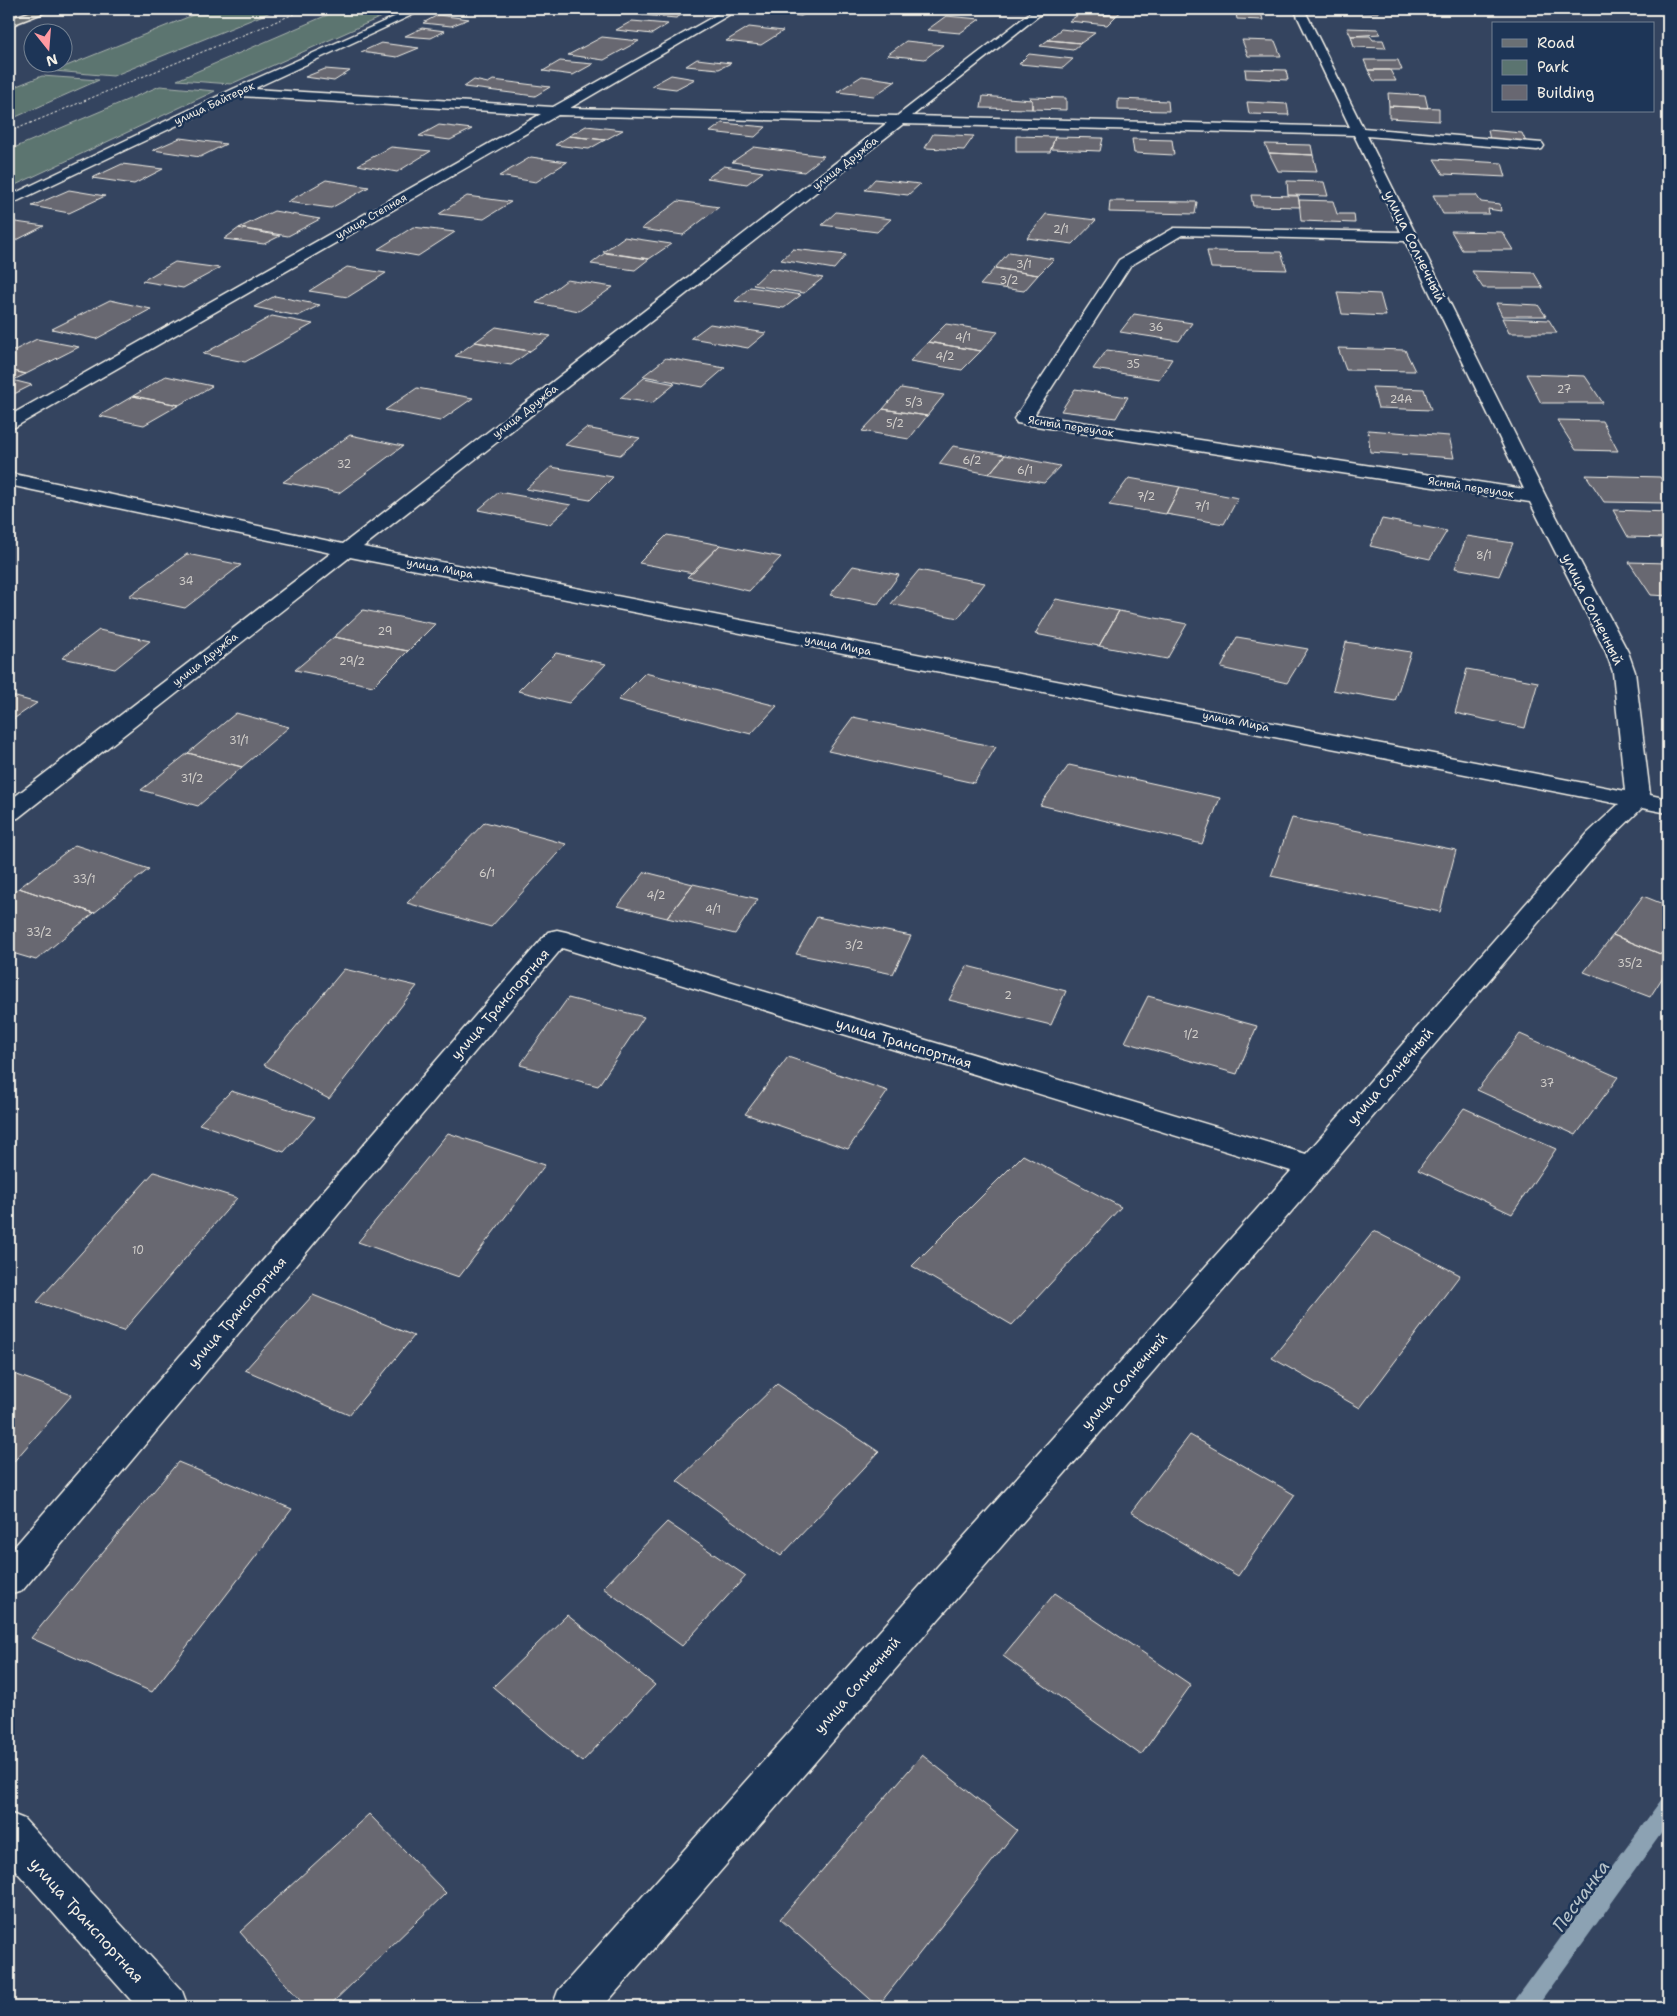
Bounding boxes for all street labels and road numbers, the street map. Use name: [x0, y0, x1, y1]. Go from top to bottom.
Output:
street label: улица Байтерек: [172, 78, 257, 129]
street label: улица Дружба: [809, 133, 881, 194]
street label: улица Солнечный: [1380, 187, 1450, 305]
street label: улица Степная: [333, 190, 410, 243]
street label: улица Дружба: [489, 381, 561, 442]
street label: Ясный переулок: [1027, 412, 1115, 441]
street label: Ясный переулок: [1427, 473, 1515, 502]
street label: улица Солнечный: [1558, 550, 1628, 668]
street label: улица Мира: [405, 555, 475, 582]
street label: улица Дружба: [169, 629, 241, 690]
street label: улица Мира: [803, 632, 873, 659]
street label: улица Мира: [1201, 708, 1271, 735]
street label: улица Транспортная: [447, 945, 553, 1063]
street label: улица Транспортная: [834, 1014, 974, 1072]
street label: улица Солнечный: [1343, 1024, 1437, 1128]
street label: улица Транспортная: [184, 1253, 290, 1371]
street label: улица Солнечный: [1077, 1329, 1171, 1433]
street label: улица Солнечный: [810, 1633, 904, 1737]
street label: улица Транспортная: [25, 1853, 148, 1987]

